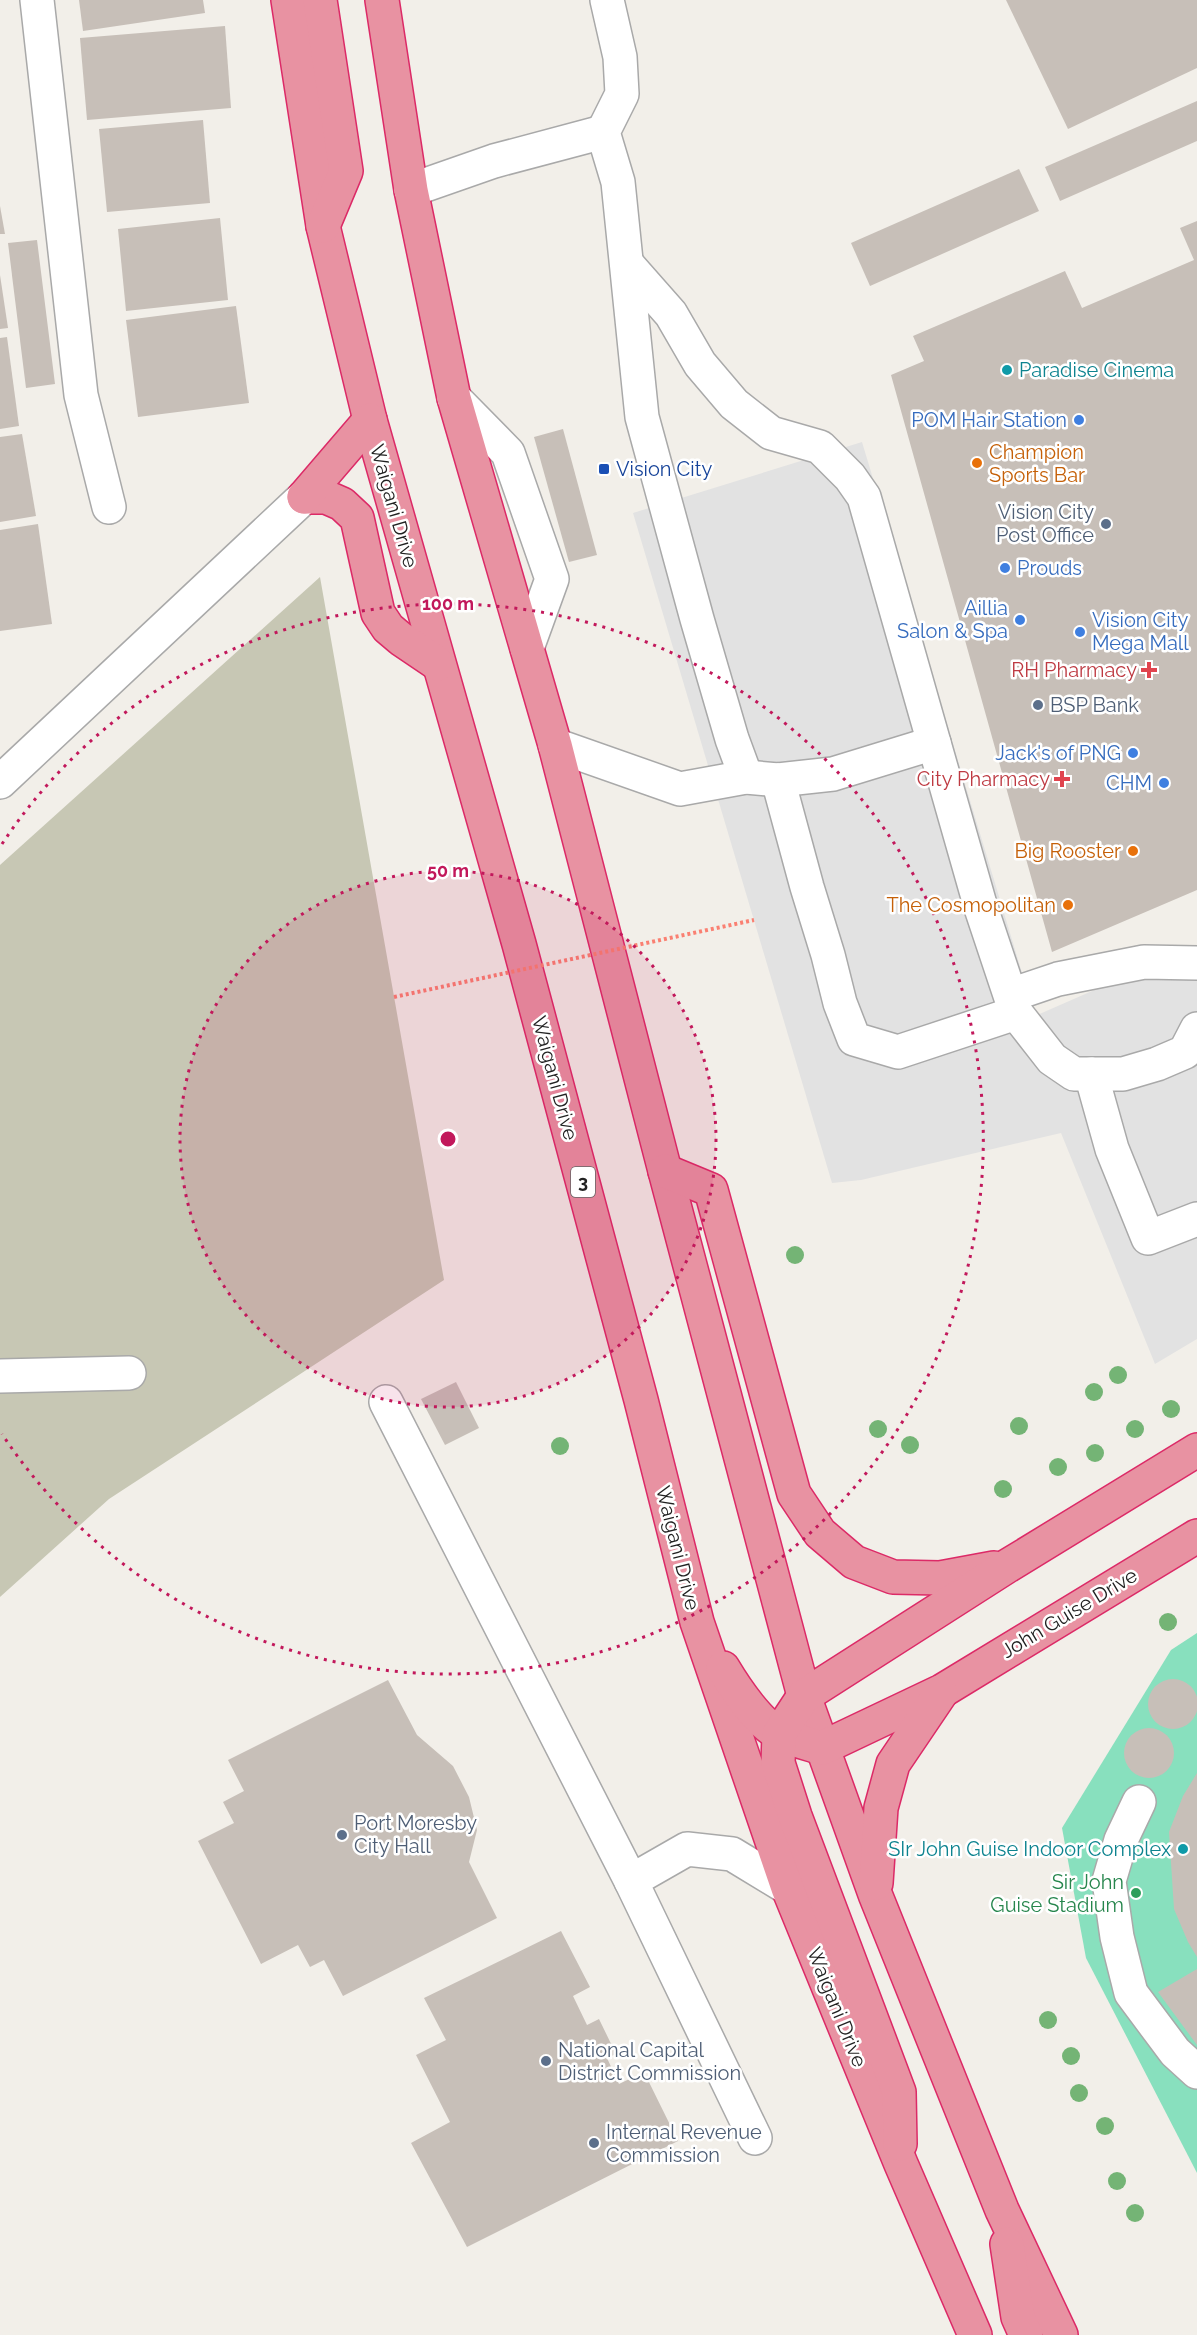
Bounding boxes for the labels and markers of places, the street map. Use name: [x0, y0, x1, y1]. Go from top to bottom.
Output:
place label: Paradise Cinema: [1019, 358, 1174, 382]
marker: Paradise Cinema: [1000, 363, 1014, 377]
place label: POM Hair Station: [911, 408, 1067, 432]
marker: POM Hair Station: [1072, 413, 1086, 427]
place label: Champion Sports Bar: [989, 440, 1085, 487]
marker: Champion Sports Bar: [970, 456, 984, 470]
place label: Vision City: [616, 457, 712, 481]
marker: Vision City: [597, 462, 611, 476]
place label: Vision City Post Office: [996, 500, 1094, 547]
marker: Vision City Post Office: [1099, 517, 1113, 531]
place label: Prouds: [1017, 556, 1082, 580]
marker: Prouds: [998, 561, 1012, 575]
place label: Aillia Salon & Spa: [897, 596, 1008, 643]
place label: Vision City Mega Mall: [1092, 608, 1189, 655]
marker: Aillia Salon & Spa: [1013, 613, 1027, 627]
marker: Vision City Mega Mall: [1073, 625, 1087, 639]
place label: RH Pharmacy: [1011, 658, 1137, 682]
marker: RH Pharmacy: [1142, 663, 1156, 677]
place label: BSP Bank: [1050, 693, 1139, 717]
marker: BSP Bank: [1031, 698, 1045, 712]
place label: Jack's of PNG: [995, 741, 1121, 765]
marker: Jack's of PNG: [1126, 746, 1140, 760]
place label: City Pharmacy: [917, 767, 1050, 791]
place label: CHM: [1106, 771, 1152, 795]
marker: City Pharmacy: [1055, 772, 1069, 786]
marker: CHM: [1157, 776, 1171, 790]
place label: Big Rooster: [1014, 839, 1121, 863]
marker: Big Rooster: [1126, 844, 1140, 858]
place label: The Cosmopolitan: [886, 893, 1056, 917]
marker: The Cosmopolitan: [1061, 898, 1075, 912]
centre of rings: [438, 1129, 458, 1149]
place label: Port Moresby City Hall: [354, 1811, 477, 1858]
marker: Port Moresby City Hall: [335, 1828, 349, 1842]
place label: SIr John Guise Indoor Complex: [888, 1837, 1171, 1861]
marker: SIr John Guise Indoor Complex: [1176, 1842, 1190, 1856]
place label: Sir John Guise Stadium: [990, 1870, 1124, 1917]
marker: Sir John Guise Stadium: [1129, 1886, 1143, 1900]
place label: National Capital District Commission: [558, 2038, 741, 2085]
marker: National Capital District Commission: [539, 2054, 553, 2068]
place label: Internal Revenue Commission: [606, 2120, 762, 2167]
marker: Internal Revenue Commission: [587, 2136, 601, 2150]

